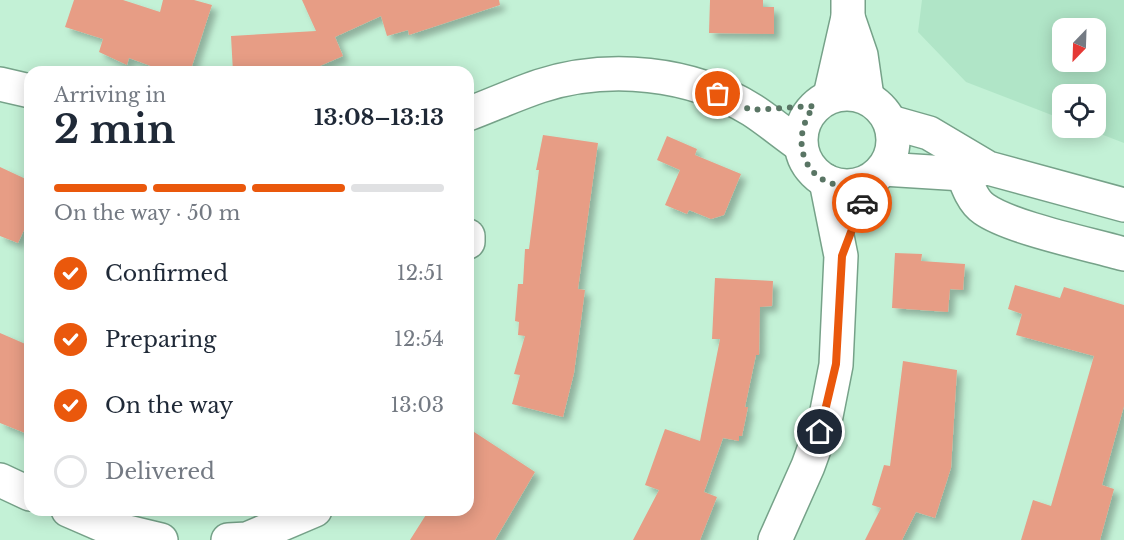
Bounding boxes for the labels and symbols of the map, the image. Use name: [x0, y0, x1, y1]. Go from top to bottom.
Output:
north arrow: [1052, 18, 1106, 72]
pin: [692, 68, 743, 119]
courier: [832, 173, 892, 233]
pin: [794, 406, 845, 457]

